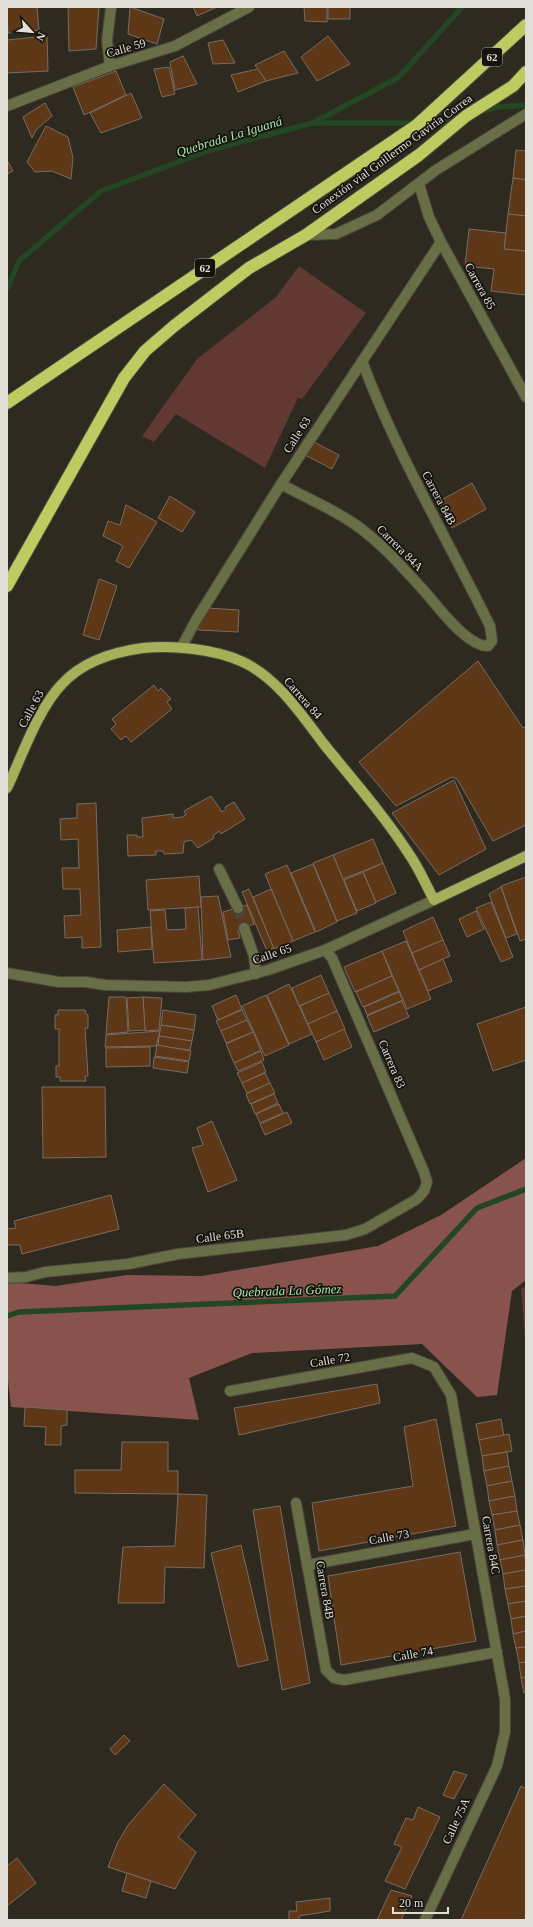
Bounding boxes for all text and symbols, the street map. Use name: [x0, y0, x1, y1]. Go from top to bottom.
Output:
north arrow: [12, 12, 52, 52]
text: N: [34, 30, 48, 43]
street label: Calle 59: [105, 36, 147, 60]
road number: 62: [482, 48, 502, 66]
street label: Conexión vial Guillermo Gaviria Correa: [309, 91, 475, 217]
water label: Quebrada La Iguaná: [174, 113, 284, 160]
road number: 62: [195, 259, 215, 277]
street label: Carrera 85: [462, 260, 498, 312]
street label: Calle 63: [280, 414, 314, 456]
street label: Carrera 84B: [419, 469, 459, 527]
street label: Carrera 84A: [374, 522, 426, 574]
street label: Carrera 84: [281, 674, 325, 722]
street label: Calle 63: [15, 688, 47, 730]
street label: Calle 65: [251, 941, 293, 967]
street label: Carrera 83: [376, 1038, 408, 1090]
street label: Calle 65B: [195, 1226, 245, 1246]
water label: Quebrada La Gómez: [232, 1281, 342, 1300]
street label: Calle 72: [309, 1350, 351, 1370]
street label: Carrera 84C: [479, 1515, 503, 1575]
street label: Calle 73: [368, 1527, 410, 1547]
street label: Carrera 84B: [313, 1560, 337, 1620]
street label: Calle 74: [392, 1644, 434, 1664]
street label: Calle 75A: [439, 1796, 473, 1846]
scale bar: [393, 1889, 448, 1915]
text: 20 m: [399, 1896, 424, 1910]

